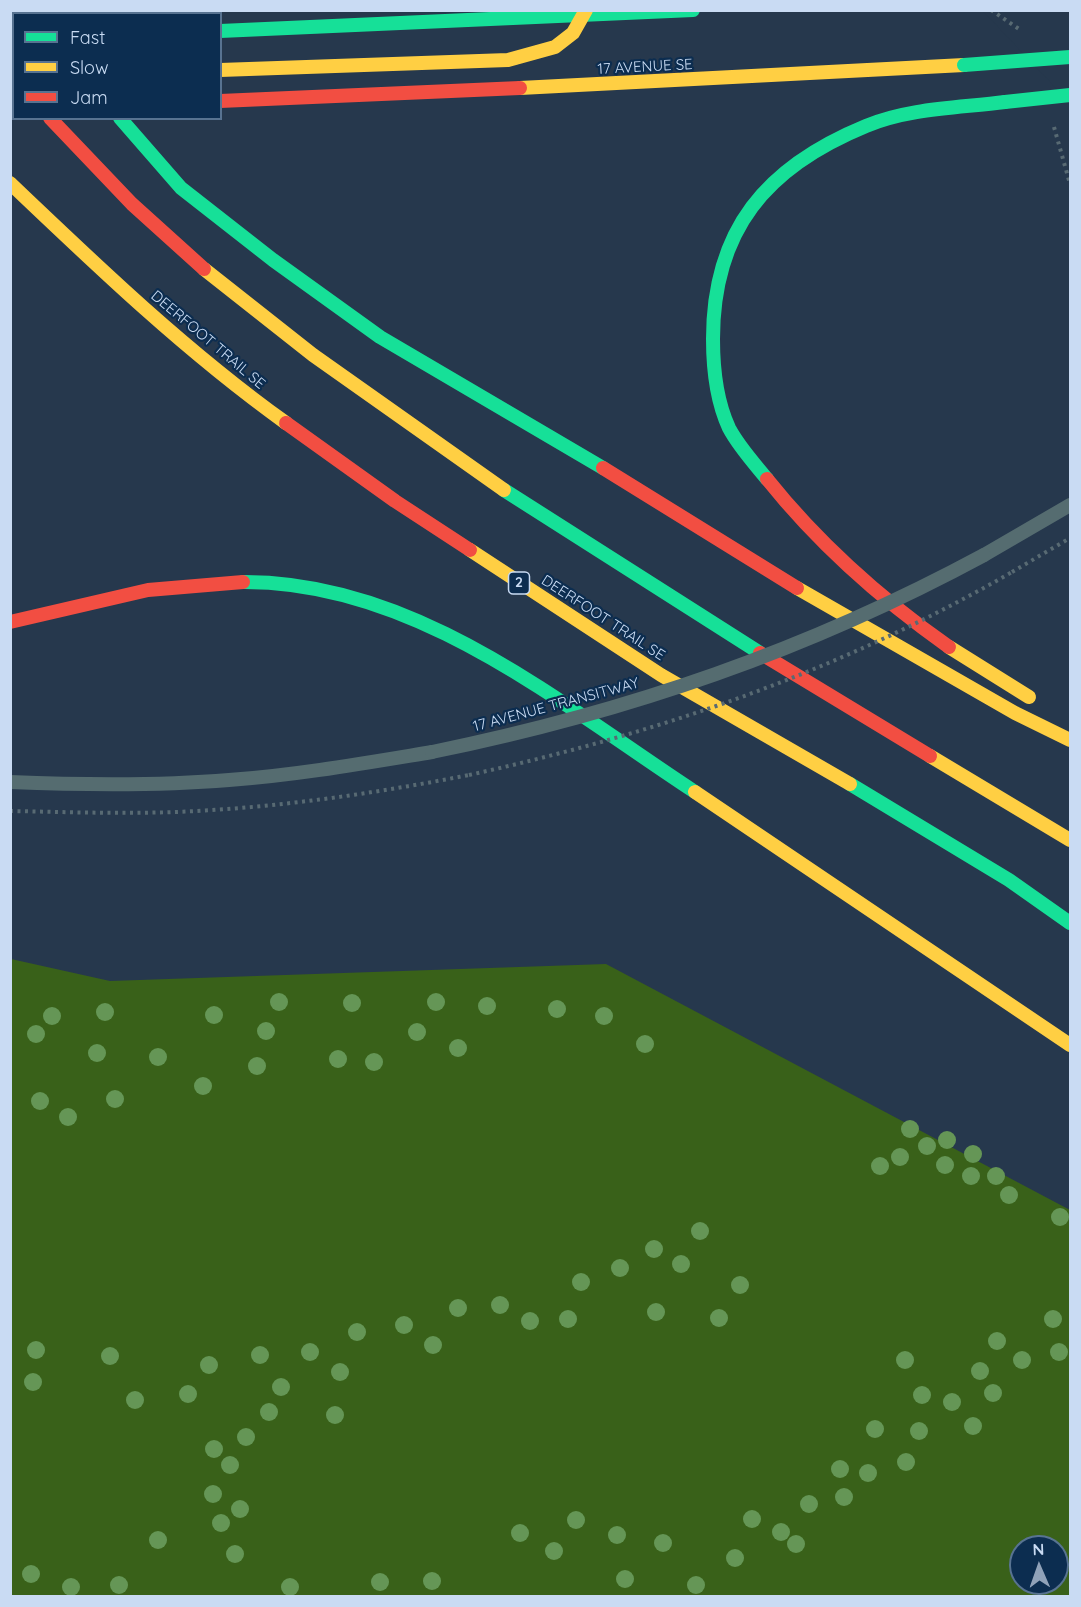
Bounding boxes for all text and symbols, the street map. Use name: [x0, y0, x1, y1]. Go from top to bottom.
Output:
legend: [12, 12, 222, 120]
text: Fast: [70, 26, 105, 49]
text: Slow: [70, 56, 108, 79]
street label: 17 AVENUE SE: [597, 56, 693, 78]
text: Jam: [70, 86, 108, 109]
street label: DEERFOOT TRAIL SE: [147, 287, 269, 393]
street label: DEERFOOT TRAIL SE: [538, 571, 668, 665]
road number: 2: [508, 572, 530, 594]
street label: 17 AVENUE TRANSITWAY: [471, 674, 641, 736]
north arrow: [1009, 1535, 1069, 1595]
text: N: [1032, 1539, 1045, 1559]

